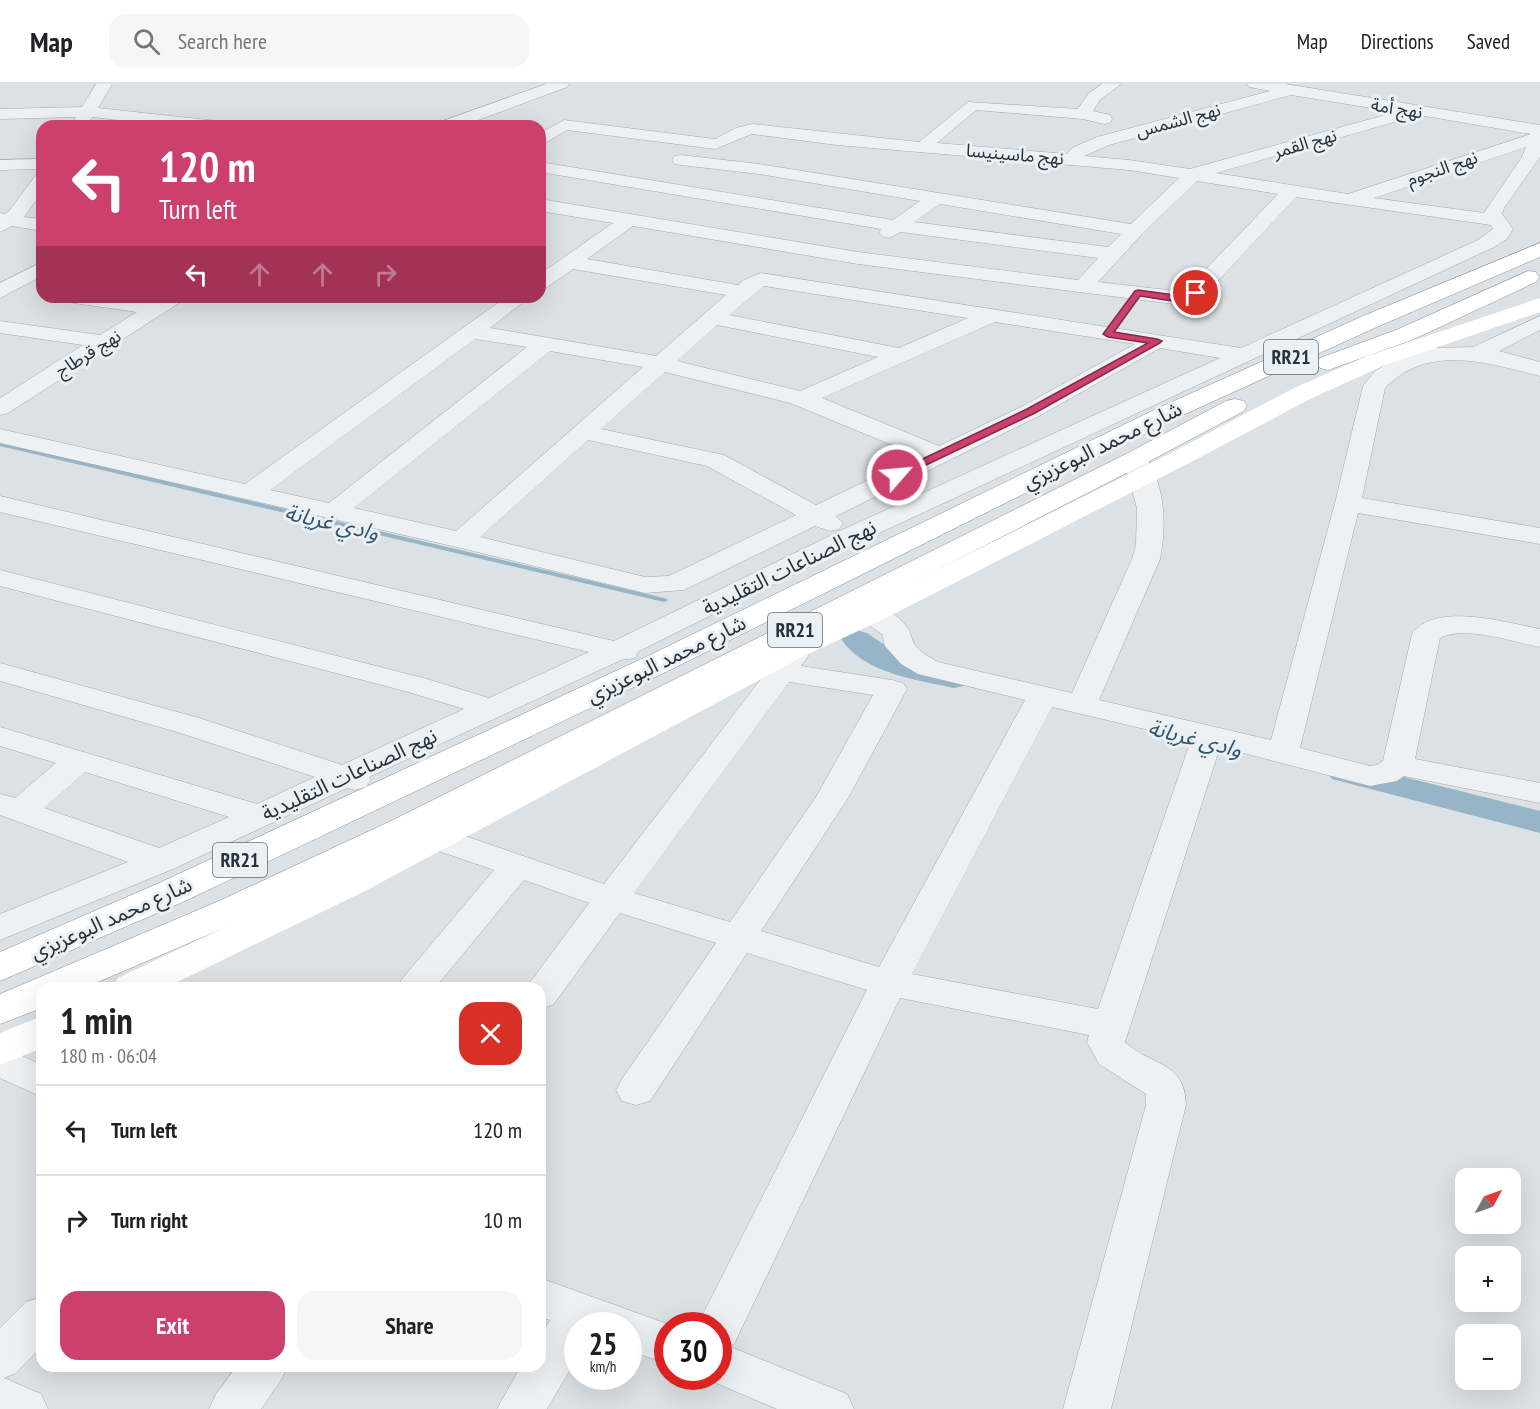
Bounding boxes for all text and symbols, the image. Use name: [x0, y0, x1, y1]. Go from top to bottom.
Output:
search box: [109, 14, 529, 68]
text: Map: [30, 23, 73, 60]
icon: search: [130, 25, 163, 58]
text: Search here: [178, 27, 267, 55]
text: Map: [1297, 28, 1328, 55]
text: Directions: [1361, 28, 1434, 55]
text: Saved: [1467, 28, 1510, 55]
street label: نهج أمة: [1369, 93, 1424, 125]
street label: نهج الشمس: [1133, 98, 1224, 144]
street label: نهج القمر: [1270, 123, 1340, 165]
street label: نهج ماسينيسا: [965, 138, 1065, 172]
text: 120 m: [159, 139, 256, 194]
icon: left: [60, 144, 138, 222]
street label: نهج النجوم: [1404, 145, 1481, 194]
text: Turn left: [159, 192, 237, 226]
icon: left: [180, 258, 213, 291]
icon: ahead: [243, 258, 276, 291]
icon: ahead: [306, 258, 339, 291]
icon: right: [369, 258, 402, 291]
pin: [1170, 267, 1221, 318]
icon: arrive: [1179, 276, 1212, 309]
street label: نهج قرطاج: [51, 324, 126, 384]
road number: RR21: [1264, 340, 1318, 374]
street label: شارع محمد البوعزيزي: [1018, 395, 1187, 498]
position arrow: [865, 443, 929, 507]
water label: وادي غريانة: [281, 498, 382, 550]
street label: نهج الصناعات التقليدية: [697, 513, 881, 623]
street label: شارع محمد البوعزيزي: [582, 609, 751, 712]
road number: RR21: [768, 613, 822, 647]
water label: وادي غريانة: [1144, 713, 1245, 767]
street label: نهج الصناعات التقليدية: [257, 722, 442, 828]
road number: RR21: [213, 843, 267, 877]
street label: شارع محمد البوعزيزي: [26, 870, 197, 968]
text: 1 min: [60, 997, 133, 1044]
button: close: [459, 1002, 522, 1065]
text: 180 m · 06:04: [60, 1043, 157, 1069]
icon: left: [60, 1114, 93, 1147]
text: Turn left: [111, 1116, 177, 1144]
text: 120 m: [473, 1116, 522, 1144]
north arrow: [1455, 1168, 1521, 1234]
map controls: [1455, 1168, 1521, 1390]
icon: right: [60, 1204, 93, 1237]
text: Turn right: [111, 1206, 188, 1234]
text: 10 m: [483, 1206, 522, 1234]
button: +: [1455, 1246, 1521, 1312]
button: Exit: [60, 1291, 285, 1360]
button: Share: [297, 1291, 522, 1360]
speed limit sign: 30: [654, 1312, 732, 1390]
text: 25: [589, 1324, 617, 1363]
button: −: [1455, 1324, 1521, 1390]
text: km/h: [590, 1357, 616, 1376]

